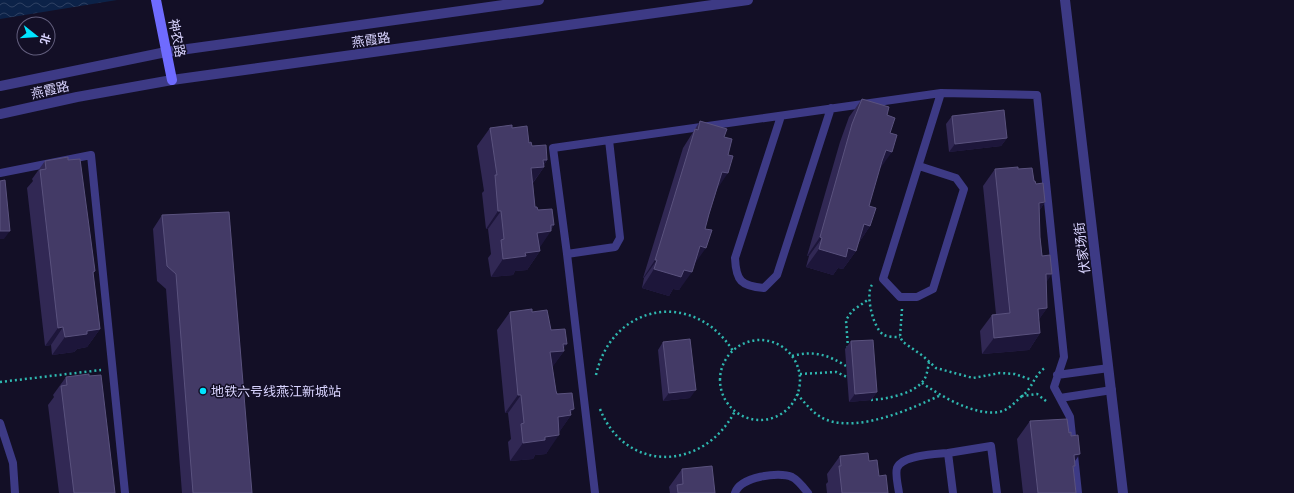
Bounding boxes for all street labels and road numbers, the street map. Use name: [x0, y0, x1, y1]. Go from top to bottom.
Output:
street label: 神农路: [164, 17, 190, 59]
street label: 燕霞路: [350, 28, 392, 52]
street label: 燕霞路: [29, 76, 71, 104]
street label: 伏家场街: [1069, 221, 1095, 275]

